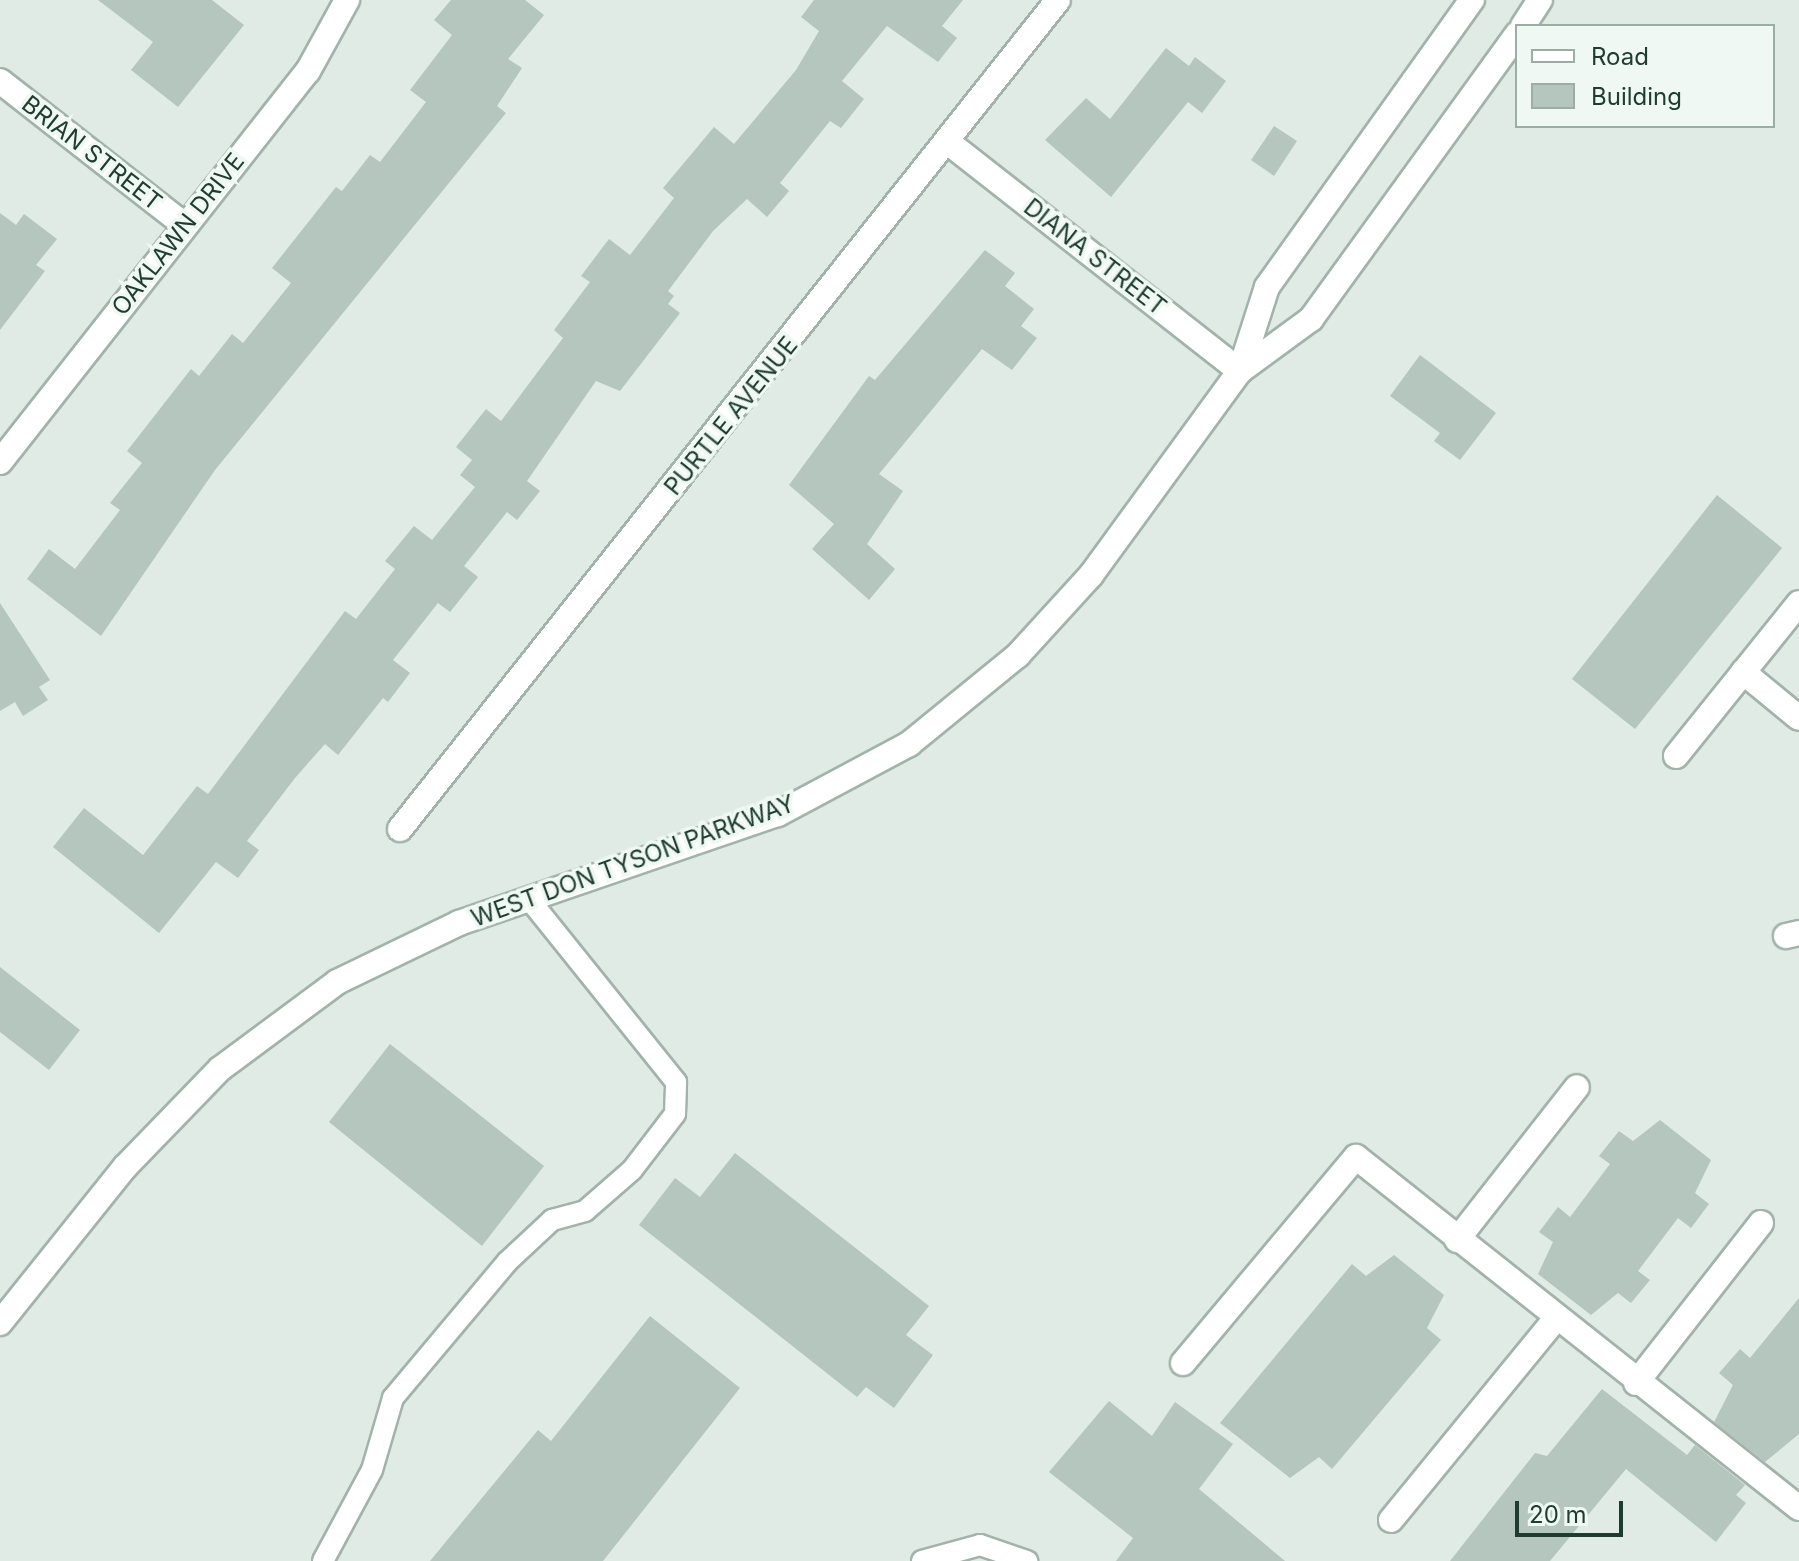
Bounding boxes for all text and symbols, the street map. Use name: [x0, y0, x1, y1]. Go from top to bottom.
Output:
legend: [1515, 24, 1775, 128]
text: Road: [1591, 42, 1649, 71]
text: Building: [1591, 82, 1682, 111]
street label: BRIAN STREET: [16, 89, 168, 217]
street label: OAKLAWN DRIVE: [106, 147, 250, 321]
street label: DIANA STREET: [1018, 193, 1172, 321]
street label: PURTLE AVENUE: [658, 331, 804, 501]
street label: WEST DON TYSON PARKWAY: [467, 789, 799, 933]
scale bar: [1519, 1485, 1627, 1535]
text: 20 m: [1529, 1500, 1587, 1529]

